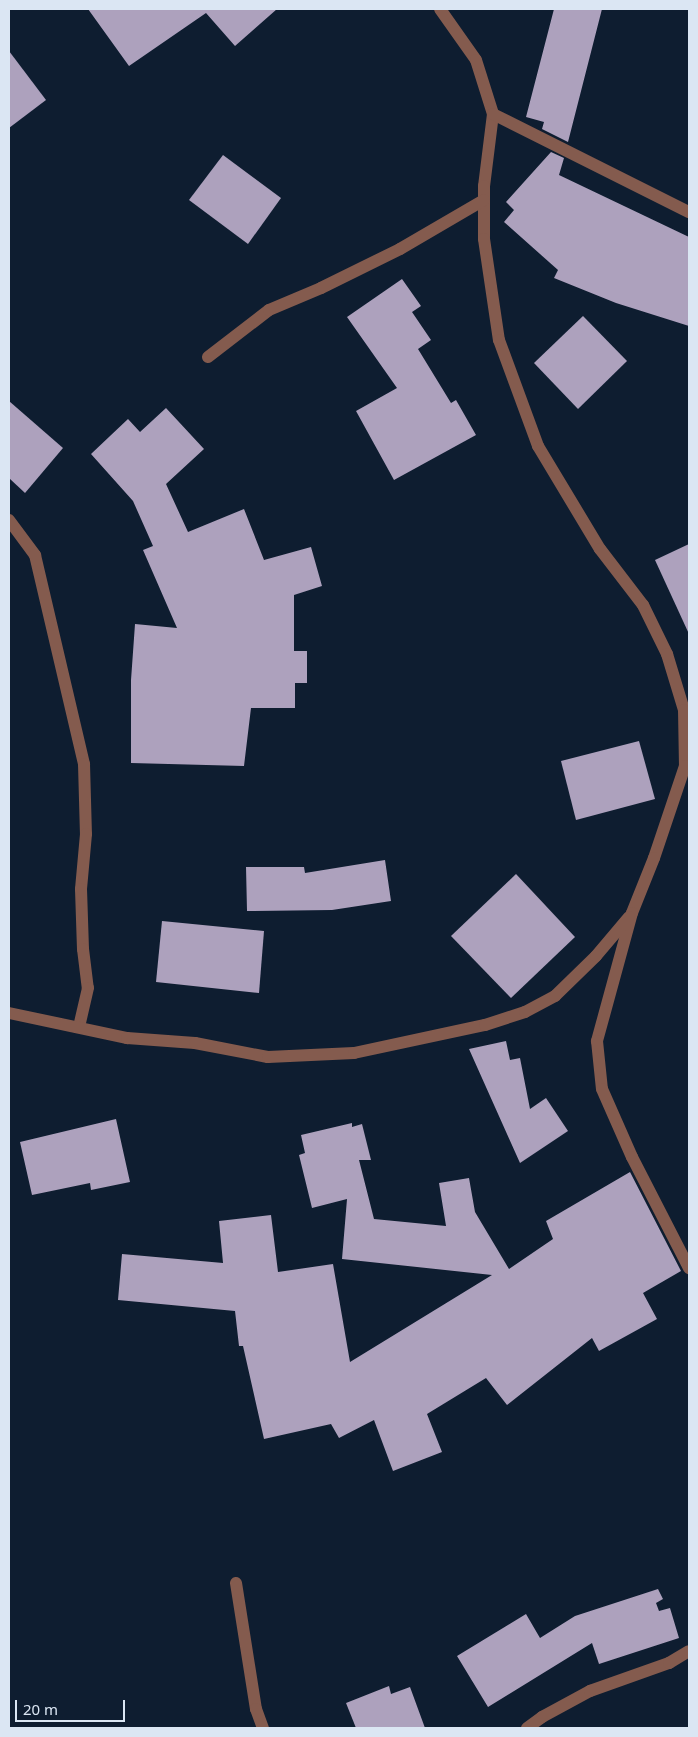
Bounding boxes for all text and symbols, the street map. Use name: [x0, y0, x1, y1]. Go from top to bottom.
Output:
scale bar: [18, 1690, 128, 1722]
text: 20 m: [23, 1699, 58, 1719]

